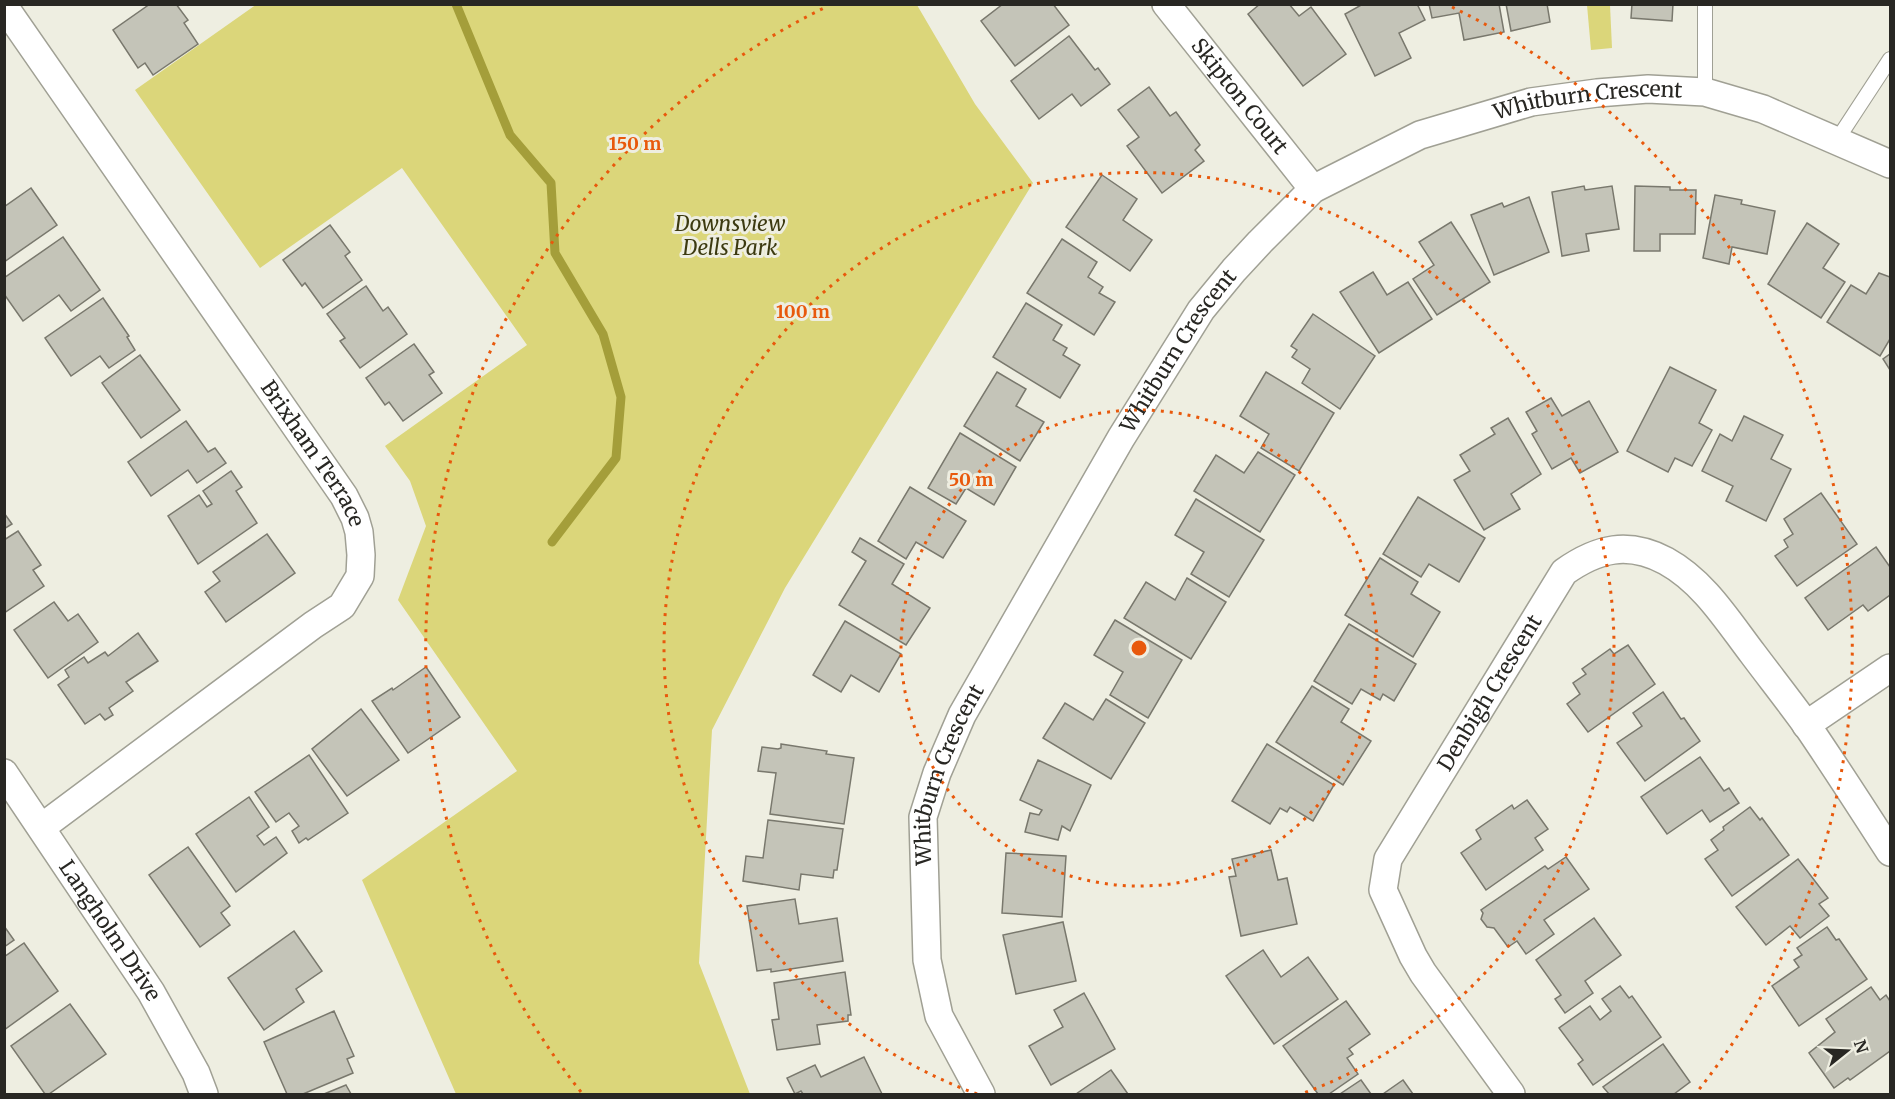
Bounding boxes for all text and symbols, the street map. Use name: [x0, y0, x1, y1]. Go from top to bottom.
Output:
street label: Skipton Court: [1185, 33, 1294, 160]
street label: Whitburn Crescent: [1489, 75, 1683, 126]
text: 150 m: [609, 132, 661, 155]
park label: Downsview Dells Park: [674, 210, 785, 261]
street label: Whitburn Crescent: [1113, 263, 1242, 438]
text: 100 m: [776, 300, 830, 323]
street label: Brixham Terrace: [255, 375, 371, 529]
text: 50 m: [949, 468, 993, 491]
street label: Denbigh Crescent: [1431, 610, 1548, 776]
centre of rings: [1129, 638, 1149, 658]
street label: Whitburn Crescent: [909, 679, 990, 867]
street label: Langholm Drive: [53, 855, 167, 1006]
north arrow: [1817, 1021, 1877, 1081]
text: N: [1850, 1037, 1873, 1056]

